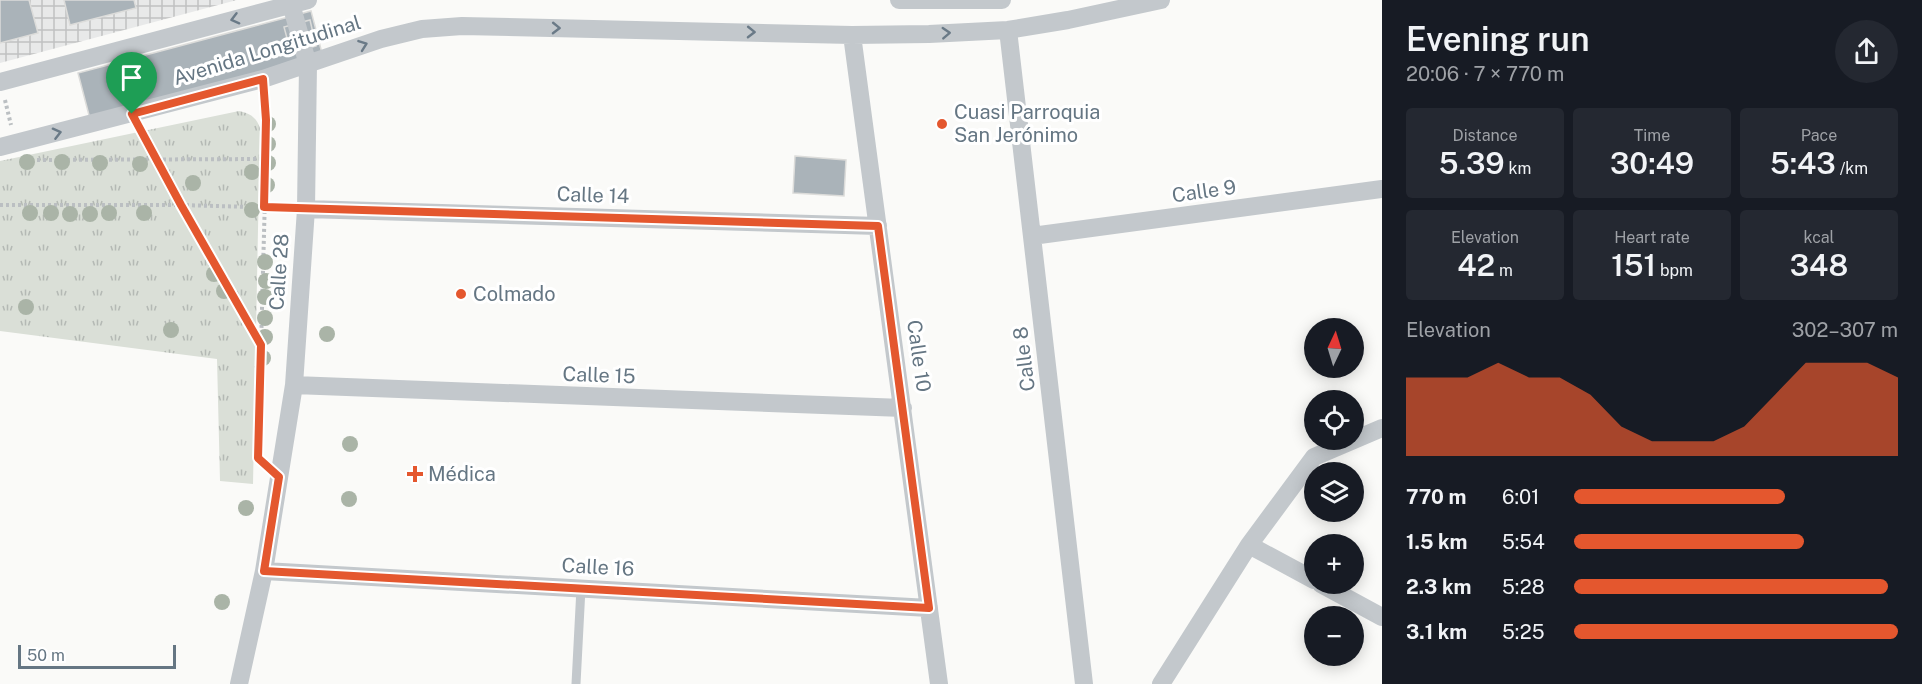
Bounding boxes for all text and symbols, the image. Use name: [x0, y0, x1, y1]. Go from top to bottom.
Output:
street label: Avenida Longitudinal: [170, 10, 364, 90]
one-way arrow: [230, 12, 240, 25]
text: Evening run: [1406, 20, 1589, 58]
button: share: [1835, 20, 1898, 83]
one-way arrow: [551, 21, 560, 34]
one-way arrow: [746, 26, 755, 38]
one-way arrow: [941, 27, 950, 40]
one-way arrow: [357, 40, 368, 52]
pin: [106, 52, 157, 114]
icon: arrive: [115, 61, 148, 94]
text: 20:06 · 7 × 770 m: [1406, 62, 1564, 86]
place label: Cuasi Parroquia San Jerónimo: [954, 100, 1100, 147]
marker: Cuasi Parroquia San Jerónimo: [935, 117, 949, 131]
text: Distance: [1453, 126, 1517, 145]
text: Time: [1634, 126, 1670, 145]
text: Pace: [1801, 126, 1837, 145]
one-way arrow: [51, 128, 62, 140]
text: 5.39: [1439, 145, 1505, 181]
text: 30:49: [1610, 145, 1694, 181]
text: 5:43: [1770, 145, 1836, 181]
text: km: [1505, 159, 1531, 178]
text: /km: [1836, 159, 1868, 178]
street label: Calle 9: [1170, 175, 1238, 207]
street label: Calle 14: [556, 182, 630, 208]
text: Elevation: [1451, 228, 1519, 247]
text: Heart rate: [1614, 228, 1690, 247]
text: kcal: [1804, 228, 1834, 247]
street label: Calle 28: [264, 233, 294, 311]
text: 42: [1457, 247, 1495, 283]
text: 151: [1611, 247, 1656, 283]
text: 348: [1790, 247, 1848, 283]
text: m: [1495, 261, 1513, 280]
text: bpm: [1656, 261, 1693, 280]
place label: Colmado: [473, 282, 556, 306]
marker: Colmado: [454, 287, 468, 301]
street label: Calle 10: [902, 318, 936, 394]
north arrow: [1304, 318, 1364, 378]
map controls: [1304, 318, 1364, 666]
text: Elevation: [1406, 318, 1491, 342]
text: 302–307 m: [1792, 318, 1898, 342]
street label: Calle 8: [1008, 325, 1040, 393]
street label: Calle 15: [562, 362, 636, 388]
button: locate: [1304, 390, 1364, 450]
place label: Médica: [428, 462, 496, 486]
button: layers: [1304, 462, 1364, 522]
marker: Médica: [406, 465, 424, 483]
text: 770 m: [1406, 485, 1466, 509]
text: 6:01: [1502, 485, 1539, 509]
text: 1.5 km: [1406, 530, 1467, 554]
text: 5:54: [1502, 530, 1545, 554]
button: +: [1304, 534, 1364, 594]
street label: Calle 16: [561, 553, 635, 581]
text: 2.3 km: [1406, 575, 1471, 599]
text: 5:28: [1502, 575, 1545, 599]
button: −: [1304, 606, 1364, 666]
text: 3.1 km: [1406, 620, 1467, 644]
text: 5:25: [1502, 620, 1544, 644]
scale bar: [18, 642, 176, 670]
text: 50 m: [27, 646, 65, 665]

